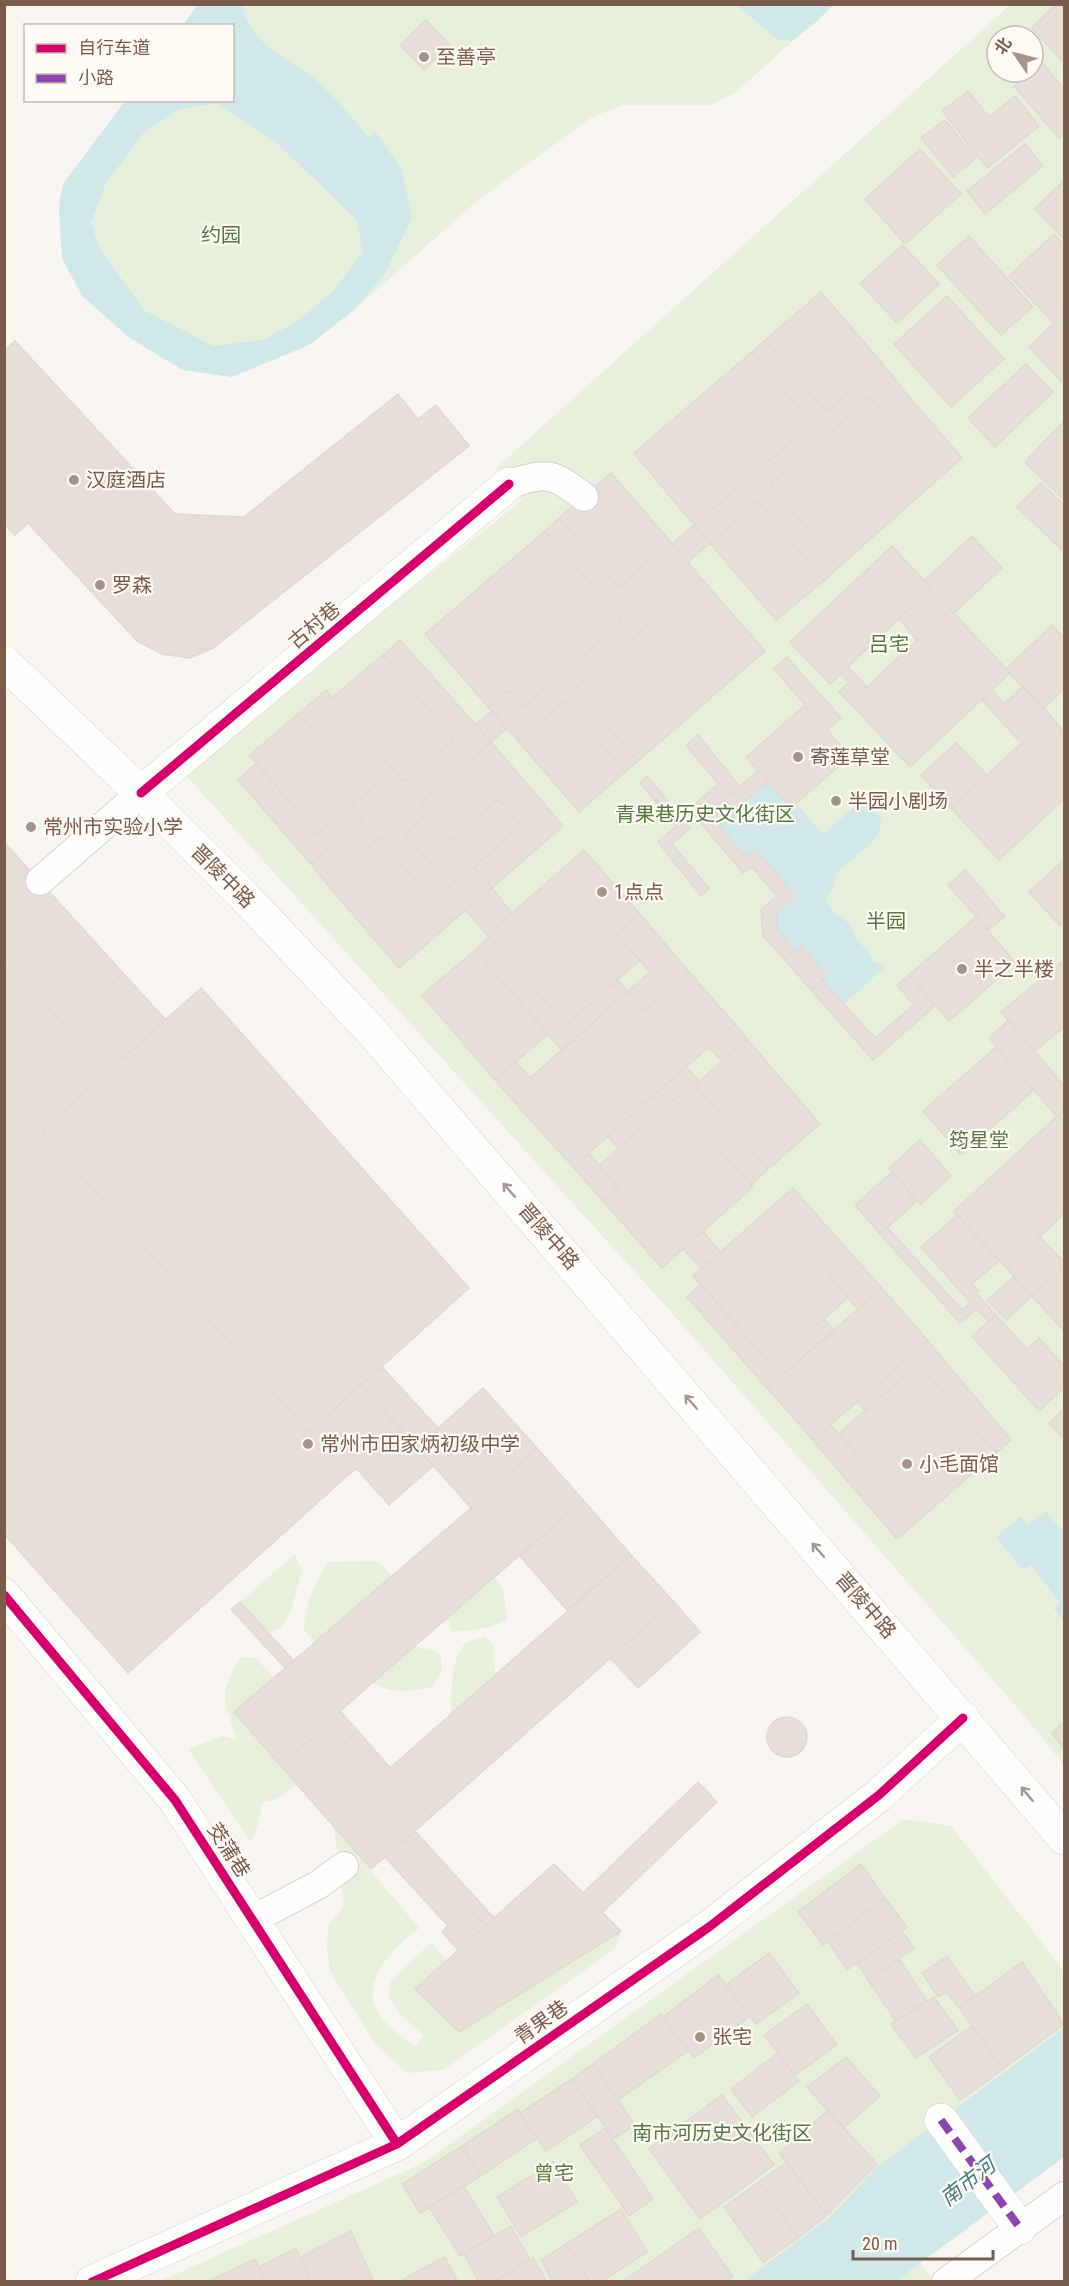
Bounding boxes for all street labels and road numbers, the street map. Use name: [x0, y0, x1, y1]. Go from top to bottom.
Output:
street label: 古村巷: [283, 597, 345, 653]
street label: 晋陵中路: [186, 839, 260, 913]
street label: 晋陵中路: [514, 1198, 584, 1274]
street label: 晋陵中路: [831, 1567, 901, 1643]
street label: 茭蒲巷: [203, 1818, 255, 1882]
street label: 青果巷: [510, 1995, 572, 2049]

